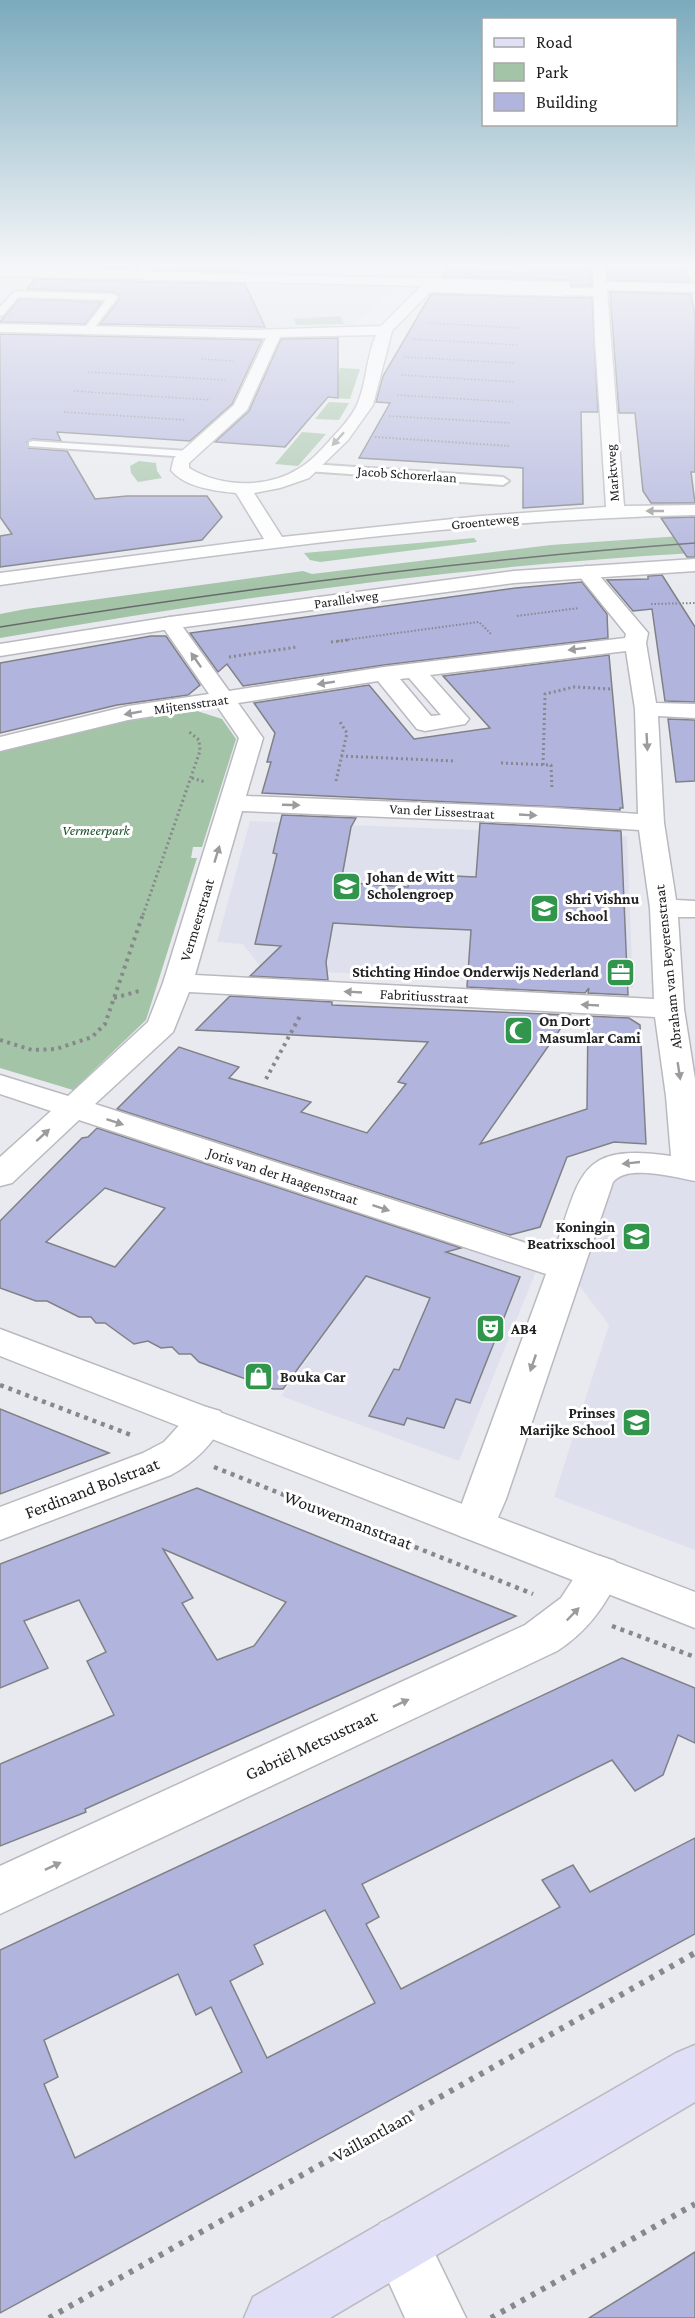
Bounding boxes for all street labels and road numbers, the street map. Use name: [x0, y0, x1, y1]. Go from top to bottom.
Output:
street label: Marktweg: [602, 444, 622, 502]
street label: Jacob Schorerlaan: [355, 462, 458, 485]
street label: Groenteweg: [450, 509, 520, 533]
street label: Parallelweg: [313, 587, 379, 611]
street label: Mijtensstraat: [153, 691, 230, 718]
street label: Van der Lissestraat: [389, 800, 495, 822]
street label: Vermeerstraat: [177, 876, 217, 963]
street label: Abraham van Beyerenstraat: [651, 883, 686, 1050]
street label: Fabritiusstraat: [379, 986, 470, 1006]
street label: Joris van der Haagenstraat: [203, 1143, 361, 1209]
street label: Ferdinand Bolstraat: [22, 1453, 163, 1523]
street label: Wouwermanstraat: [281, 1486, 416, 1554]
street label: Gabriël Metsustraat: [242, 1705, 381, 1784]
street label: Vaillantlaan: [329, 2106, 415, 2166]

